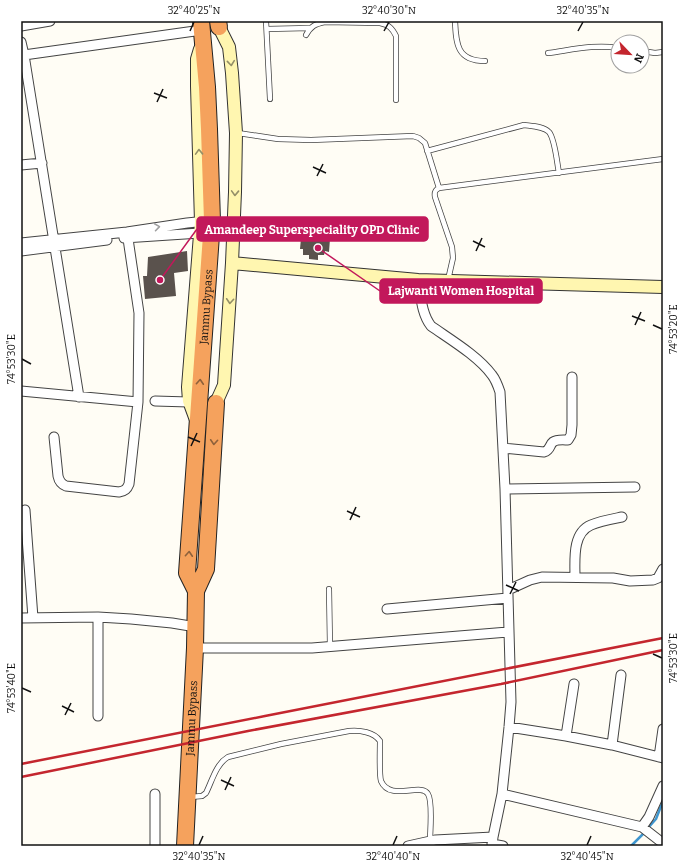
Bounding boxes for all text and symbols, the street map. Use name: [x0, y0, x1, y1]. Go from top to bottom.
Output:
text: 32°40'25"N: [168, 5, 220, 17]
text: 32°40'30"N: [362, 5, 416, 17]
text: 32°40'35"N: [557, 5, 610, 17]
north arrow: [610, 34, 650, 74]
text: N: [631, 51, 646, 65]
one-way arrow: [226, 60, 235, 66]
one-way arrow: [195, 149, 203, 155]
one-way arrow: [231, 190, 239, 196]
callout: Amandeep Superspeciality OPD Clinic: [197, 217, 428, 241]
one-way arrow: [154, 223, 160, 232]
text: Amandeep Superspeciality OPD Clinic: [205, 223, 419, 237]
street label: Jammu Bypass: [197, 269, 215, 346]
callout: Lajwanti Women Hospital: [380, 279, 542, 303]
text: Lajwanti Women Hospital: [388, 284, 534, 299]
one-way arrow: [225, 298, 234, 305]
text: 74°53'20"E: [668, 304, 680, 354]
text: 74°53'30"E: [6, 334, 18, 384]
one-way arrow: [196, 379, 204, 385]
one-way arrow: [209, 439, 218, 445]
one-way arrow: [184, 551, 193, 557]
text: 74°53'30"E: [668, 633, 680, 683]
text: 74°53'40"E: [6, 663, 18, 713]
street label: Jammu Bypass: [183, 680, 200, 757]
text: 32°40'35"N: [173, 851, 226, 863]
text: 32°40'40"N: [366, 851, 420, 863]
text: 32°40'45"N: [560, 851, 614, 863]

